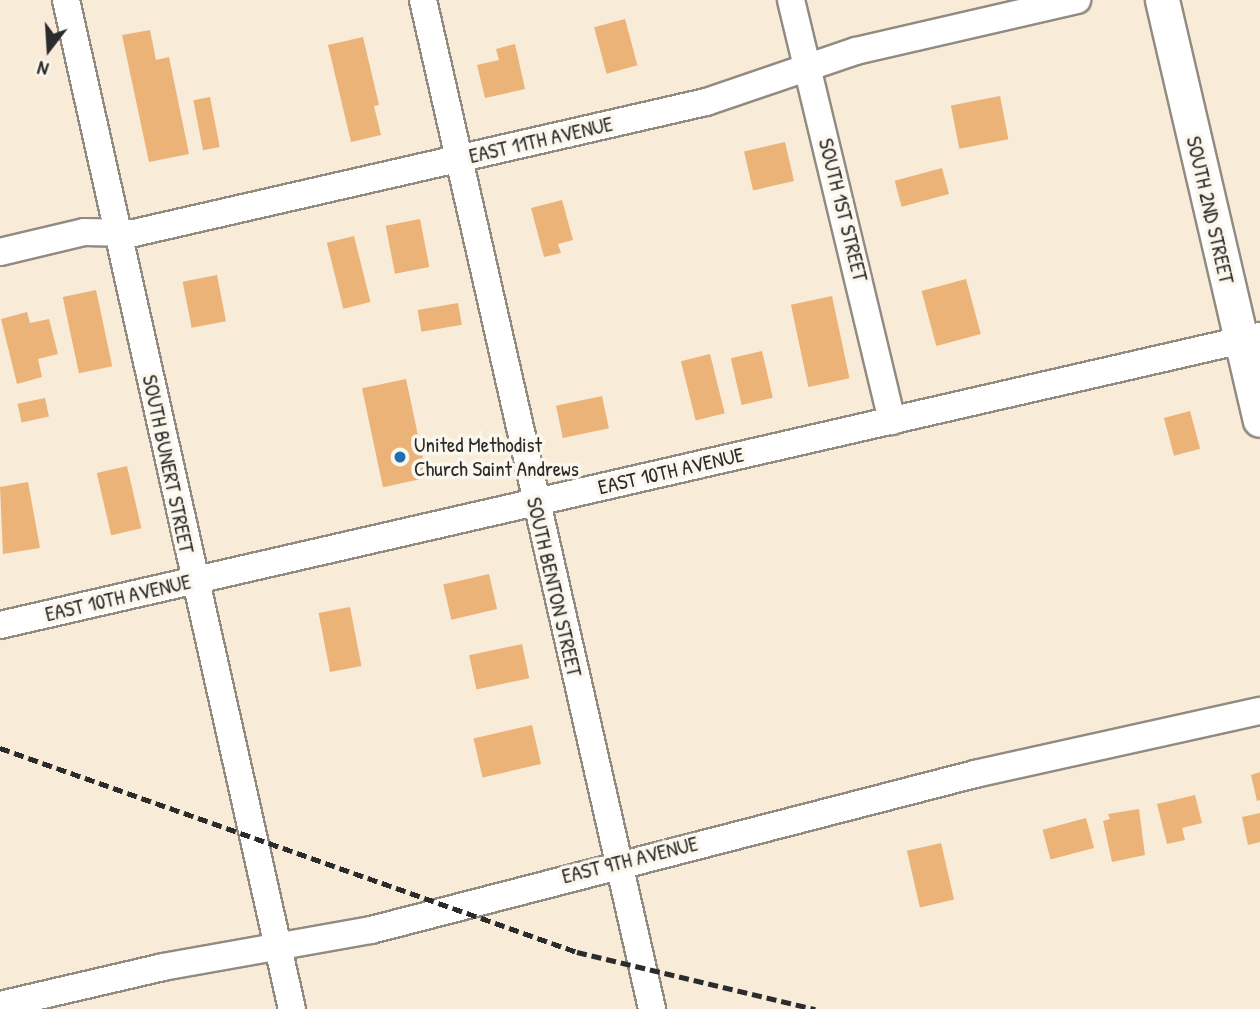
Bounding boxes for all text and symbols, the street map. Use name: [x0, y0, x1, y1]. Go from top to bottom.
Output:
north arrow: [14, 14, 84, 84]
text: N: [34, 55, 52, 83]
street label: EAST 11TH AVENUE: [467, 111, 615, 169]
street label: SOUTH 2ND STREET: [1181, 134, 1239, 286]
street label: SOUTH 1ST STREET: [813, 136, 873, 284]
street label: SOUTH BUNERT STREET: [137, 373, 199, 555]
place label: United Methodist Church Saint Andrews: [414, 432, 579, 482]
street label: EAST 10TH AVENUE: [596, 442, 746, 500]
marker: United Methodist Church Saint Andrews: [392, 449, 408, 465]
street label: SOUTH BENTON STREET: [521, 495, 587, 679]
street label: EAST 10TH AVENUE: [43, 569, 193, 627]
street label: EAST 9TH AVENUE: [559, 831, 701, 889]

